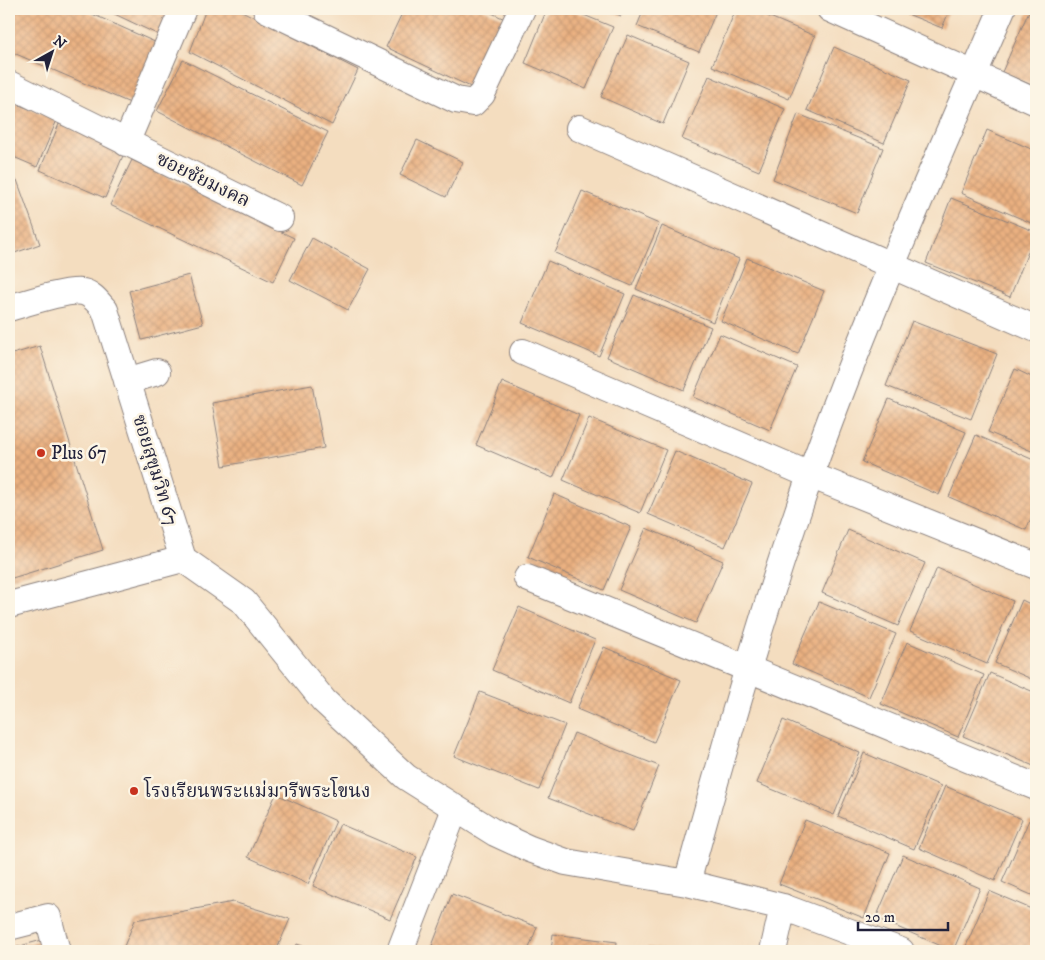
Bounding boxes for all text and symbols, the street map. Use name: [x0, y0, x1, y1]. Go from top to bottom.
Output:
north arrow: [28, 28, 78, 78]
text: N: [49, 32, 70, 54]
street label: ซอยชัยมงคล: [152, 147, 254, 213]
street label: ซอยสุขุมวิท 67: [127, 412, 183, 528]
place label: Plus 67: [51, 442, 107, 465]
marker: Plus 67: [35, 447, 47, 459]
place label: โรงเรียนพระแม่มารีพระโขนง: [143, 776, 370, 803]
marker: โรงเรียนพระแม่มารีพระโขนง: [128, 785, 140, 797]
scale bar: [858, 900, 948, 932]
text: 20 m: [865, 908, 895, 927]

